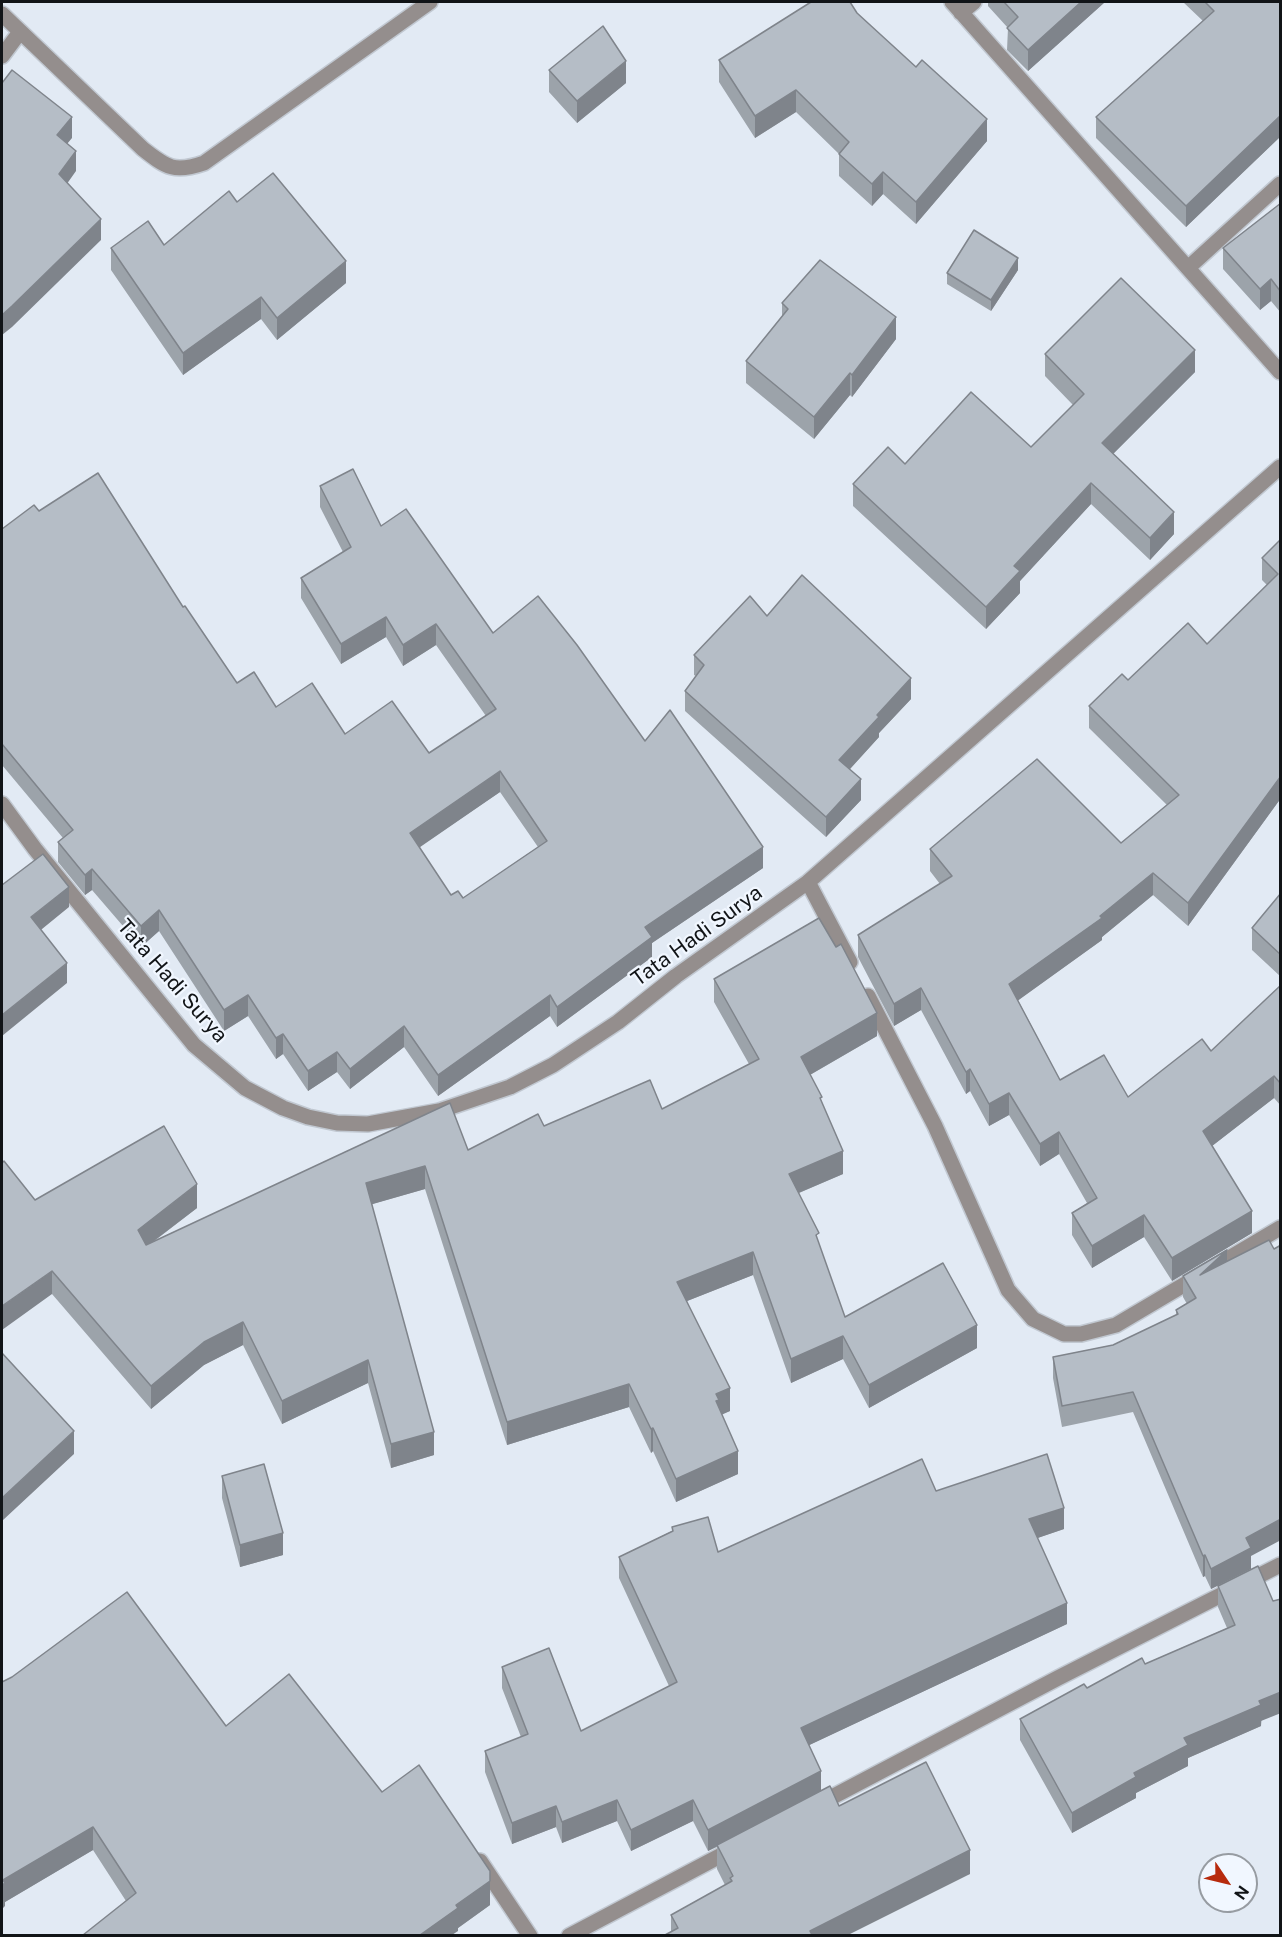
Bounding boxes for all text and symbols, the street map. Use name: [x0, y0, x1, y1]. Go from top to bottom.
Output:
street label: Tata Hadi Surya: [627, 880, 767, 992]
street label: Tata Hadi Surya: [112, 914, 232, 1048]
north arrow: [1198, 1853, 1258, 1913]
text: N: [1230, 1882, 1253, 1903]

